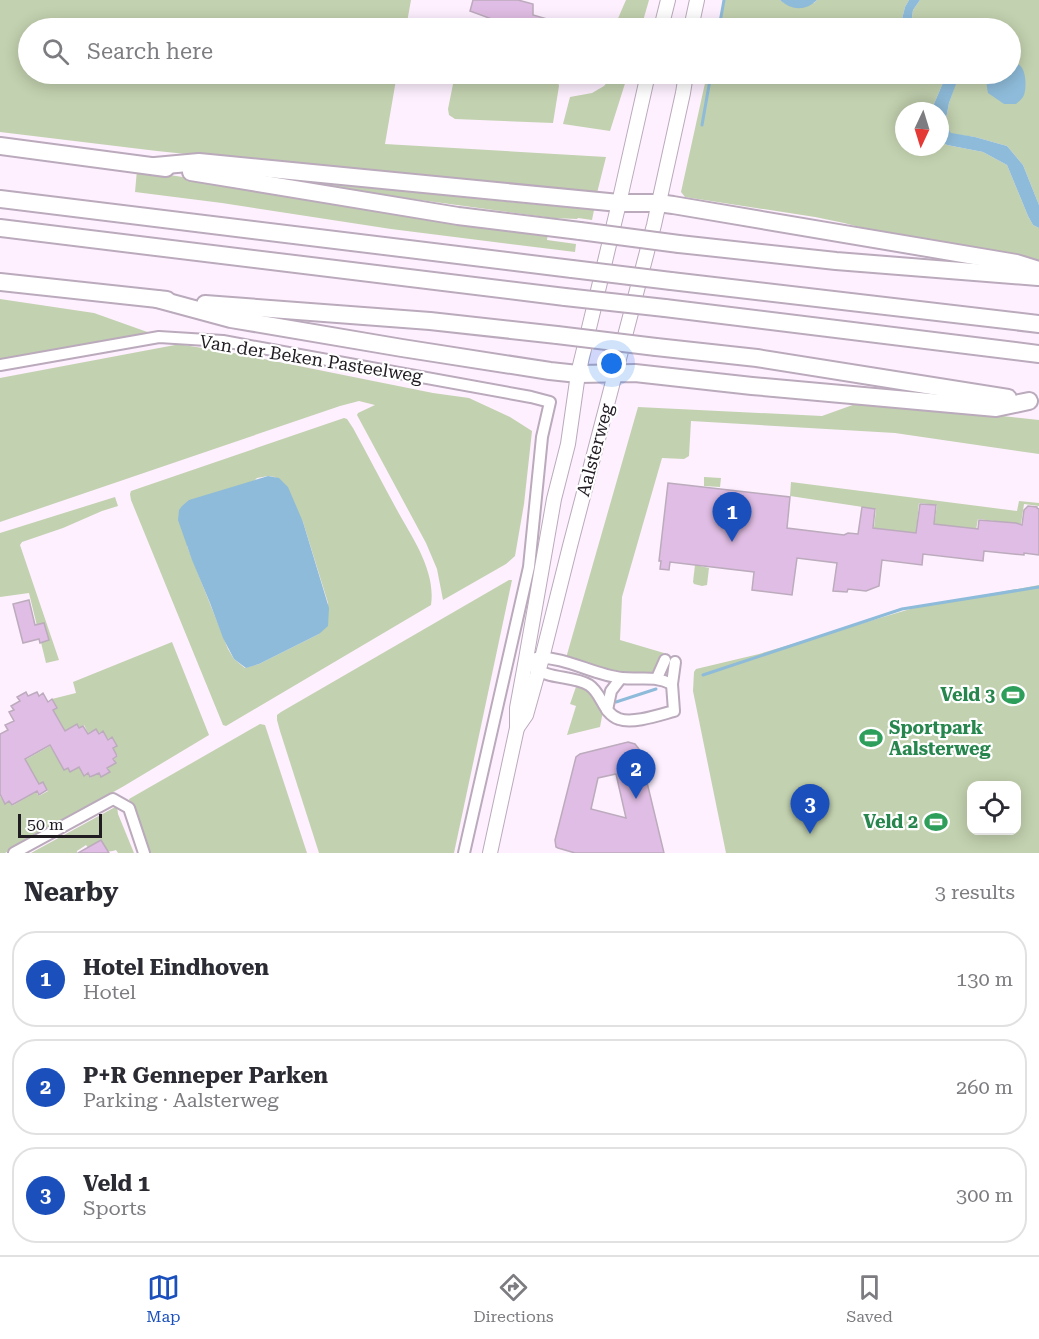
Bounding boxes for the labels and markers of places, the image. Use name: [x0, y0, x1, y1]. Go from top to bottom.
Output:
pin: 1: [712, 492, 752, 542]
sports icon: Veld 3: [1000, 682, 1026, 708]
place label: Veld 3: [940, 684, 995, 705]
place label: Sportpark Aalsterweg: [889, 717, 992, 759]
sports icon: Sportpark Aalsterweg: [858, 725, 884, 751]
pin: 2: [616, 750, 656, 799]
pin: 3: [790, 784, 830, 834]
sports icon: Veld 2: [923, 809, 949, 835]
place label: Veld 2: [863, 811, 918, 832]

